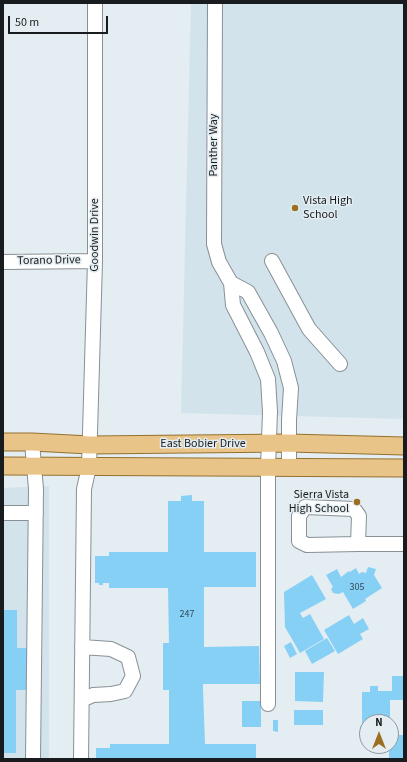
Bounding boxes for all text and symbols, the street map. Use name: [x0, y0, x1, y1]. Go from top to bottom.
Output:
scale bar: [10, 8, 110, 34]
text: 50 m: [15, 14, 39, 31]
street label: Panther Way: [207, 114, 221, 176]
place label: Vista High School: [303, 194, 353, 222]
street label: Goodwin Drive: [88, 198, 102, 272]
marker: Vista High School: [290, 203, 300, 213]
street label: Torano Drive: [17, 253, 81, 269]
street label: East Bobier Drive: [160, 437, 246, 451]
place label: Sierra Vista High School: [289, 488, 349, 516]
marker: Sierra Vista High School: [352, 497, 362, 507]
house number: 305: [350, 582, 364, 594]
house number: 247: [180, 609, 194, 621]
north arrow: [359, 714, 399, 754]
text: N: [375, 715, 383, 730]

